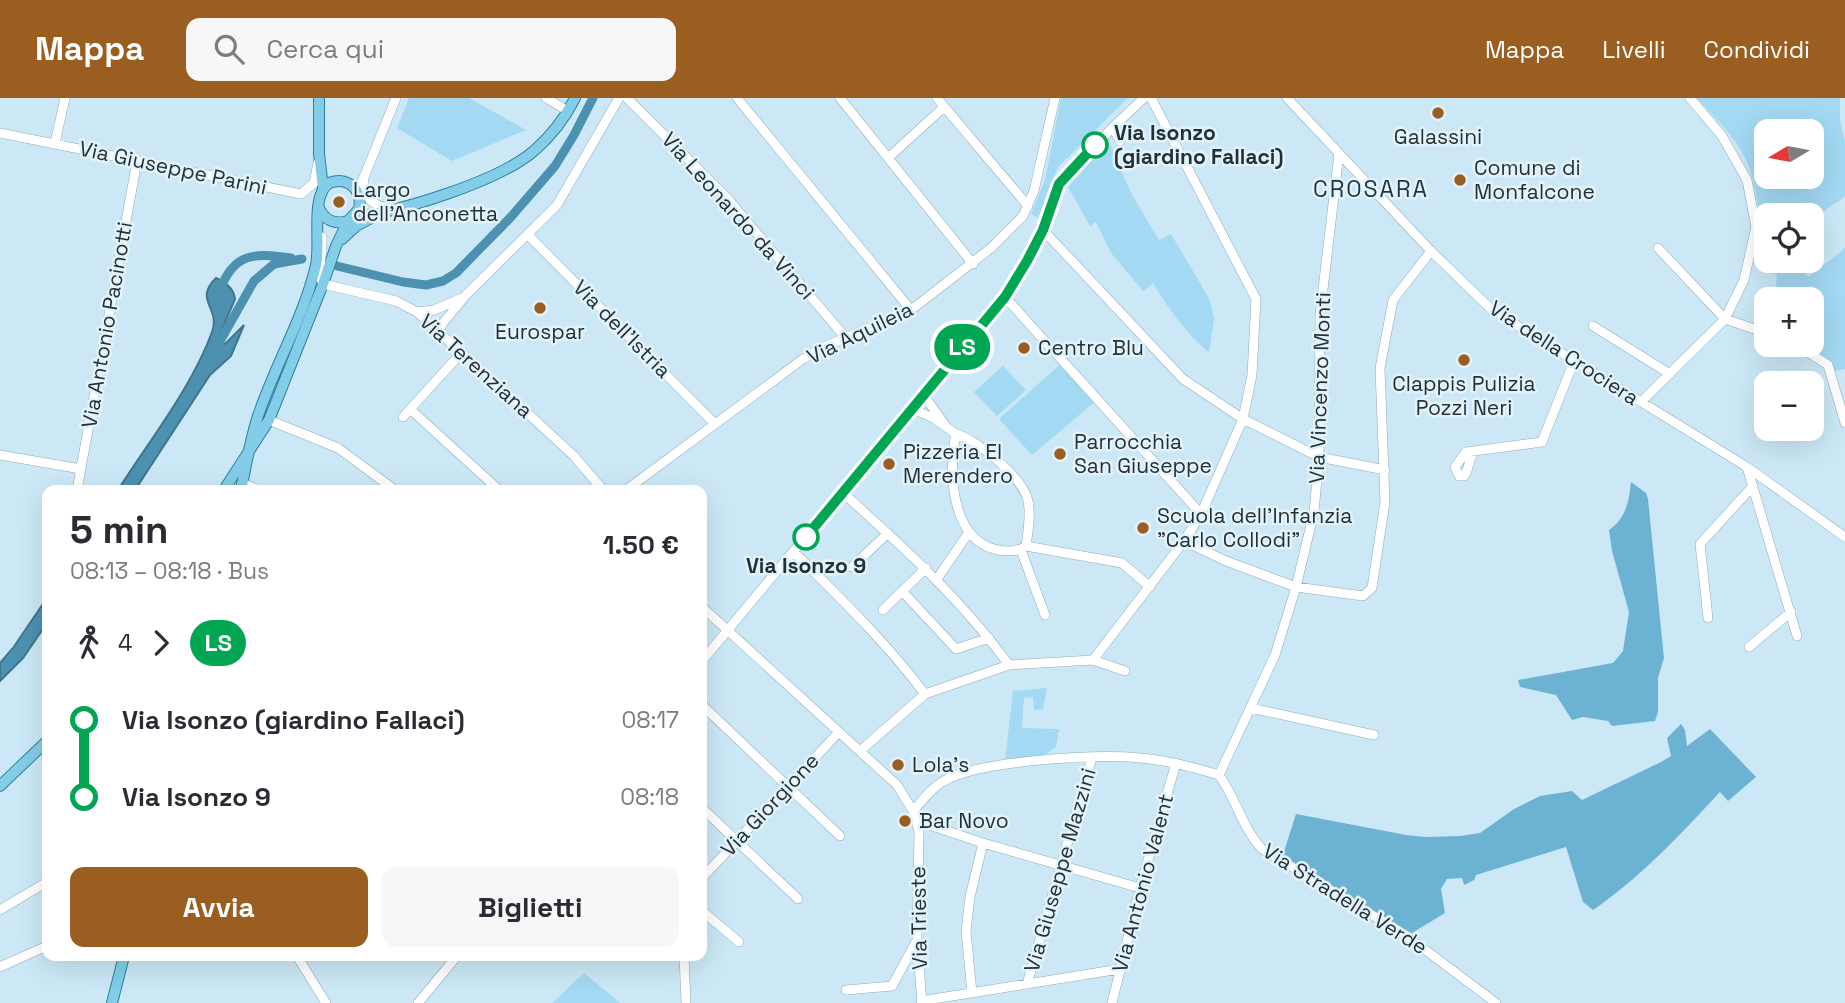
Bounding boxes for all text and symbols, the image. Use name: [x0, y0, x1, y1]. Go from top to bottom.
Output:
search box: [186, 18, 676, 81]
text: Mappa: [35, 28, 144, 70]
icon: search: [210, 30, 248, 68]
text: Cerca qui: [266, 32, 384, 66]
text: Mappa: [1485, 34, 1564, 65]
text: Livelli: [1602, 34, 1666, 65]
text: Condividi: [1704, 34, 1810, 65]
marker: Galassini: [1430, 105, 1446, 121]
place label: Via Isonzo (giardino Fallaci): [1114, 119, 1283, 170]
north arrow: [1754, 119, 1824, 189]
map controls: [1754, 119, 1824, 441]
place label: Galassini: [1394, 123, 1482, 150]
street label: Via Leonardo da Vinci: [656, 126, 821, 305]
marker: Via Isonzo (giardino Fallaci): [1082, 132, 1108, 158]
street label: Via Giuseppe Parini: [77, 134, 270, 201]
place label: Comune di Monfalcone: [1474, 154, 1595, 205]
marker: Comune di Monfalcone: [1452, 172, 1468, 188]
district label: CROSARA: [1313, 174, 1429, 204]
place label: Largo dell'Anconetta: [353, 176, 498, 227]
marker: Largo dell'Anconetta: [331, 194, 347, 210]
button: locate: [1754, 203, 1824, 273]
street label: Via Antonio Pacinotti: [75, 220, 138, 430]
street label: Via dell'Istria: [568, 274, 677, 383]
button: +: [1754, 287, 1824, 357]
street label: Via Vincenzo Monti: [1303, 292, 1336, 484]
street label: Via della Crociera: [1484, 294, 1644, 411]
street label: Via Aquileia: [802, 295, 917, 370]
marker: Eurospar: [532, 300, 548, 316]
street label: Via Terenziana: [414, 308, 539, 424]
place label: Eurospar: [495, 318, 585, 345]
line badge: LS: [930, 324, 993, 370]
text: LS: [948, 331, 976, 362]
place label: Centro Blu: [1038, 334, 1144, 361]
marker: Centro Blu: [1016, 340, 1032, 356]
marker: Clappis Pulizia Pozzi Neri: [1456, 352, 1472, 368]
place label: Clappis Pulizia Pozzi Neri: [1392, 370, 1536, 421]
button: −: [1754, 371, 1824, 441]
place label: Parrocchia San Giuseppe: [1074, 428, 1212, 479]
place label: Pizzeria El Merendero: [903, 438, 1013, 489]
marker: Parrocchia San Giuseppe: [1052, 446, 1068, 462]
marker: Pizzeria El Merendero: [881, 456, 897, 472]
place label: Scuola dell'Infanzia "Carlo Collodi": [1157, 502, 1352, 553]
text: 5 min: [70, 506, 168, 554]
marker: Scuola dell'Infanzia "Carlo Collodi": [1135, 520, 1151, 536]
marker: Via Isonzo 9: [793, 524, 819, 550]
text: 1.50 €: [603, 528, 679, 562]
place label: Via Isonzo 9: [746, 552, 866, 579]
text: 08:13 – 08:18 · Bus: [70, 556, 269, 586]
icon: walk: [70, 624, 108, 662]
icon: forward: [142, 624, 180, 662]
text: LS: [204, 627, 232, 658]
text: 4: [118, 628, 132, 658]
text: Via Isonzo (giardino Fallaci): [122, 703, 465, 737]
text: 08:17: [622, 705, 679, 735]
street label: Via Giorgione: [715, 747, 825, 862]
place label: Lola's: [912, 751, 969, 778]
marker: Lola's: [890, 757, 906, 773]
street label: Via Giuseppe Mazzini: [1017, 765, 1102, 975]
text: Via Isonzo 9: [122, 780, 271, 814]
text: 08:18: [620, 782, 679, 812]
street label: Via Antonio Valent: [1106, 791, 1179, 975]
place label: Bar Novo: [919, 807, 1009, 834]
marker: Bar Novo: [897, 813, 913, 829]
street label: Via Stradella Verde: [1258, 837, 1433, 960]
street label: Via Trieste: [904, 866, 933, 970]
button: Avvia: [70, 867, 368, 947]
button: Biglietti: [382, 867, 679, 947]

